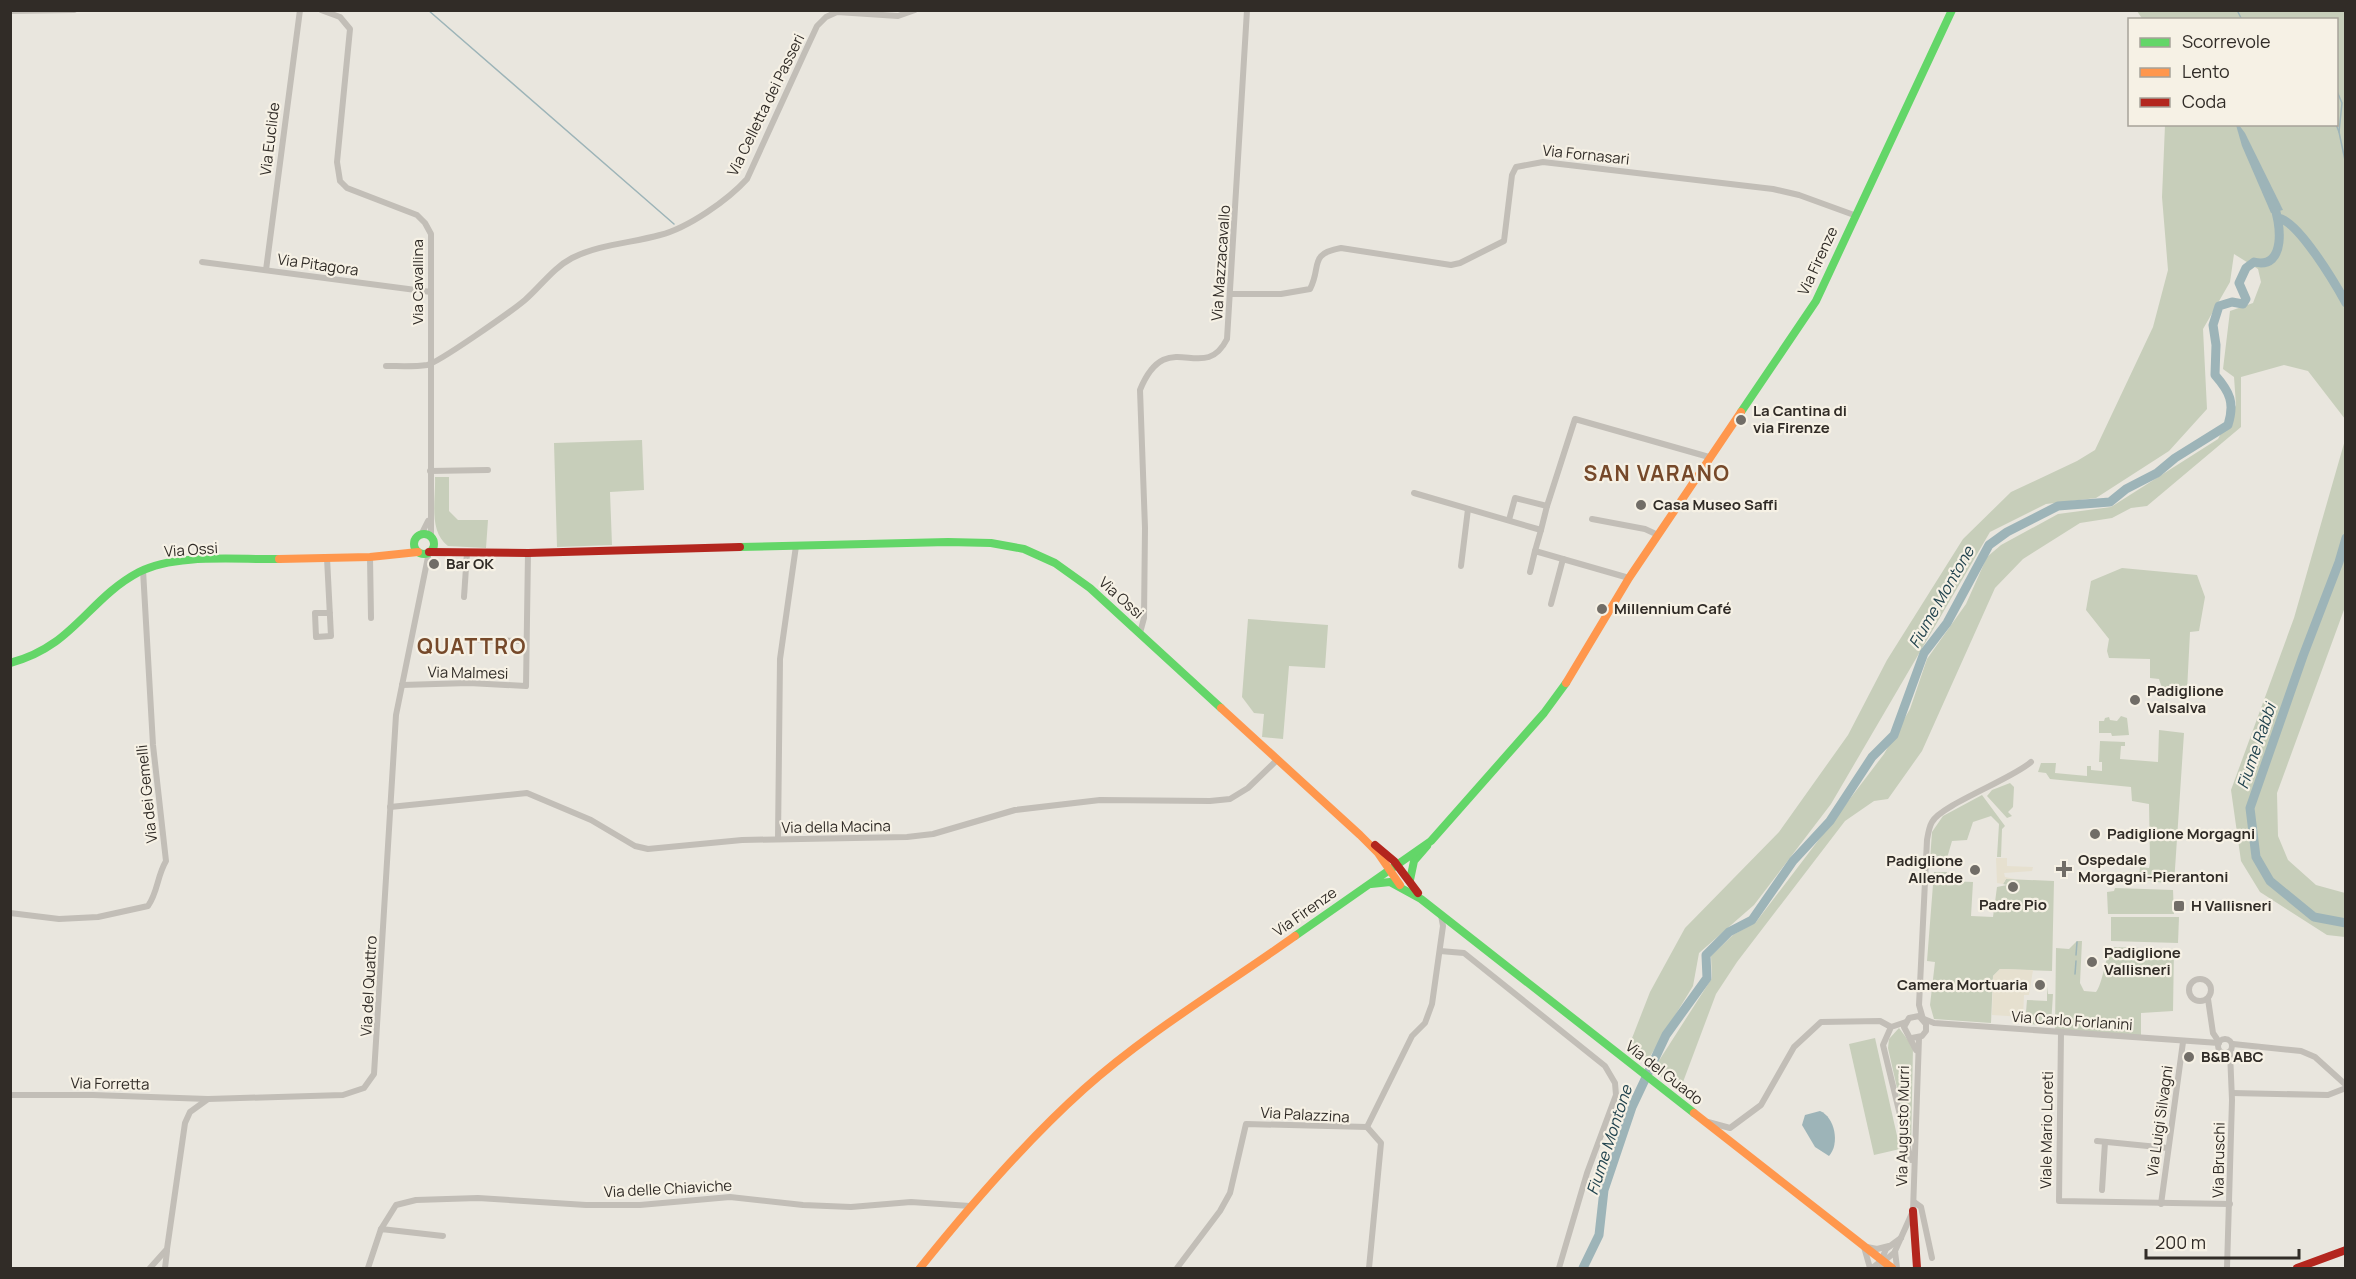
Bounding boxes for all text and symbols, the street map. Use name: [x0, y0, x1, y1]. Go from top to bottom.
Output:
legend: [2128, 18, 2338, 126]
text: Scorrevole: [2182, 29, 2271, 53]
street label: Via Celletta dei Passeri: [722, 30, 809, 179]
text: Lento: [2182, 59, 2230, 83]
text: Coda: [2182, 89, 2226, 113]
street label: Via Euclide: [255, 101, 284, 177]
street label: Via Fornasari: [1541, 139, 1631, 170]
street label: Via Mazzacavallo: [1206, 204, 1235, 322]
street label: Via Firenze: [1793, 223, 1843, 299]
street label: Via Cavallina: [407, 239, 428, 325]
street label: Via Pitagora: [276, 248, 360, 281]
place label: La Cantina di via Firenze: [1753, 400, 1847, 438]
marker: La Cantina di via Firenze: [1734, 413, 1748, 427]
district label: SAN VARANO: [1584, 459, 1731, 487]
place label: Casa Museo Saffi: [1653, 494, 1778, 515]
marker: Casa Museo Saffi: [1634, 498, 1648, 512]
street label: Via Ossi: [163, 537, 218, 562]
water label: Fiume Montone: [1903, 541, 1980, 652]
place label: Bar OK: [446, 553, 494, 574]
marker: Bar OK: [427, 557, 441, 571]
street label: Via Ossi: [1094, 572, 1148, 623]
place label: Millennium Café: [1614, 598, 1732, 619]
marker: Millennium Café: [1595, 602, 1609, 616]
district label: QUATTRO: [417, 632, 527, 660]
street label: Via Malmesi: [427, 661, 509, 684]
place label: Padiglione Valsalva: [2147, 680, 2224, 718]
marker: Padiglione Valsalva: [2128, 693, 2142, 707]
water label: Fiume Rabbi: [2231, 698, 2282, 792]
street label: Via dei Gemelli: [131, 744, 162, 844]
street label: Via della Macina: [781, 815, 891, 838]
place label: Padiglione Morgagni: [2107, 823, 2255, 844]
marker: Padiglione Morgagni: [2088, 827, 2102, 841]
place label: Ospedale Morgagni-Pierantoni: [2078, 849, 2228, 887]
place label: Padiglione Allende: [1886, 850, 1963, 888]
marker: Ospedale Morgagni-Pierantoni: [2055, 860, 2073, 878]
marker: Padiglione Allende: [1968, 863, 1982, 877]
marker: Padre Pio: [2006, 880, 2020, 894]
street label: Via Firenze: [1269, 882, 1341, 941]
place label: Padre Pio: [1979, 894, 2047, 915]
place label: H Vallisneri: [2191, 895, 2272, 916]
marker: H Vallisneri: [2172, 899, 2186, 913]
street label: Via del Quattro: [355, 935, 382, 1037]
place label: Padiglione Vallisneri: [2104, 942, 2181, 980]
marker: Padiglione Vallisneri: [2085, 955, 2099, 969]
place label: Camera Mortuaria: [1897, 974, 2028, 995]
marker: Camera Mortuaria: [2033, 978, 2047, 992]
street label: Via Carlo Forlanini: [2011, 1006, 2133, 1035]
street label: Via del Guado: [1621, 1036, 1708, 1110]
place label: B&B ABC: [2201, 1046, 2264, 1067]
marker: B&B ABC: [2182, 1050, 2196, 1064]
street label: Via Luigi Silvagni: [2141, 1064, 2178, 1178]
street label: Via Augusto Murri: [1891, 1065, 1914, 1187]
street label: Viale Mario Loreti: [2035, 1071, 2058, 1189]
street label: Via Forretta: [70, 1072, 150, 1095]
water label: Fiume Montone: [1581, 1081, 1638, 1198]
street label: Via Palazzina: [1260, 1102, 1350, 1127]
street label: Via Bruschi: [2207, 1122, 2230, 1198]
street label: Via delle Chiaviche: [603, 1175, 733, 1202]
scale bar: [2146, 1222, 2299, 1260]
text: 200 m: [2155, 1230, 2206, 1254]

